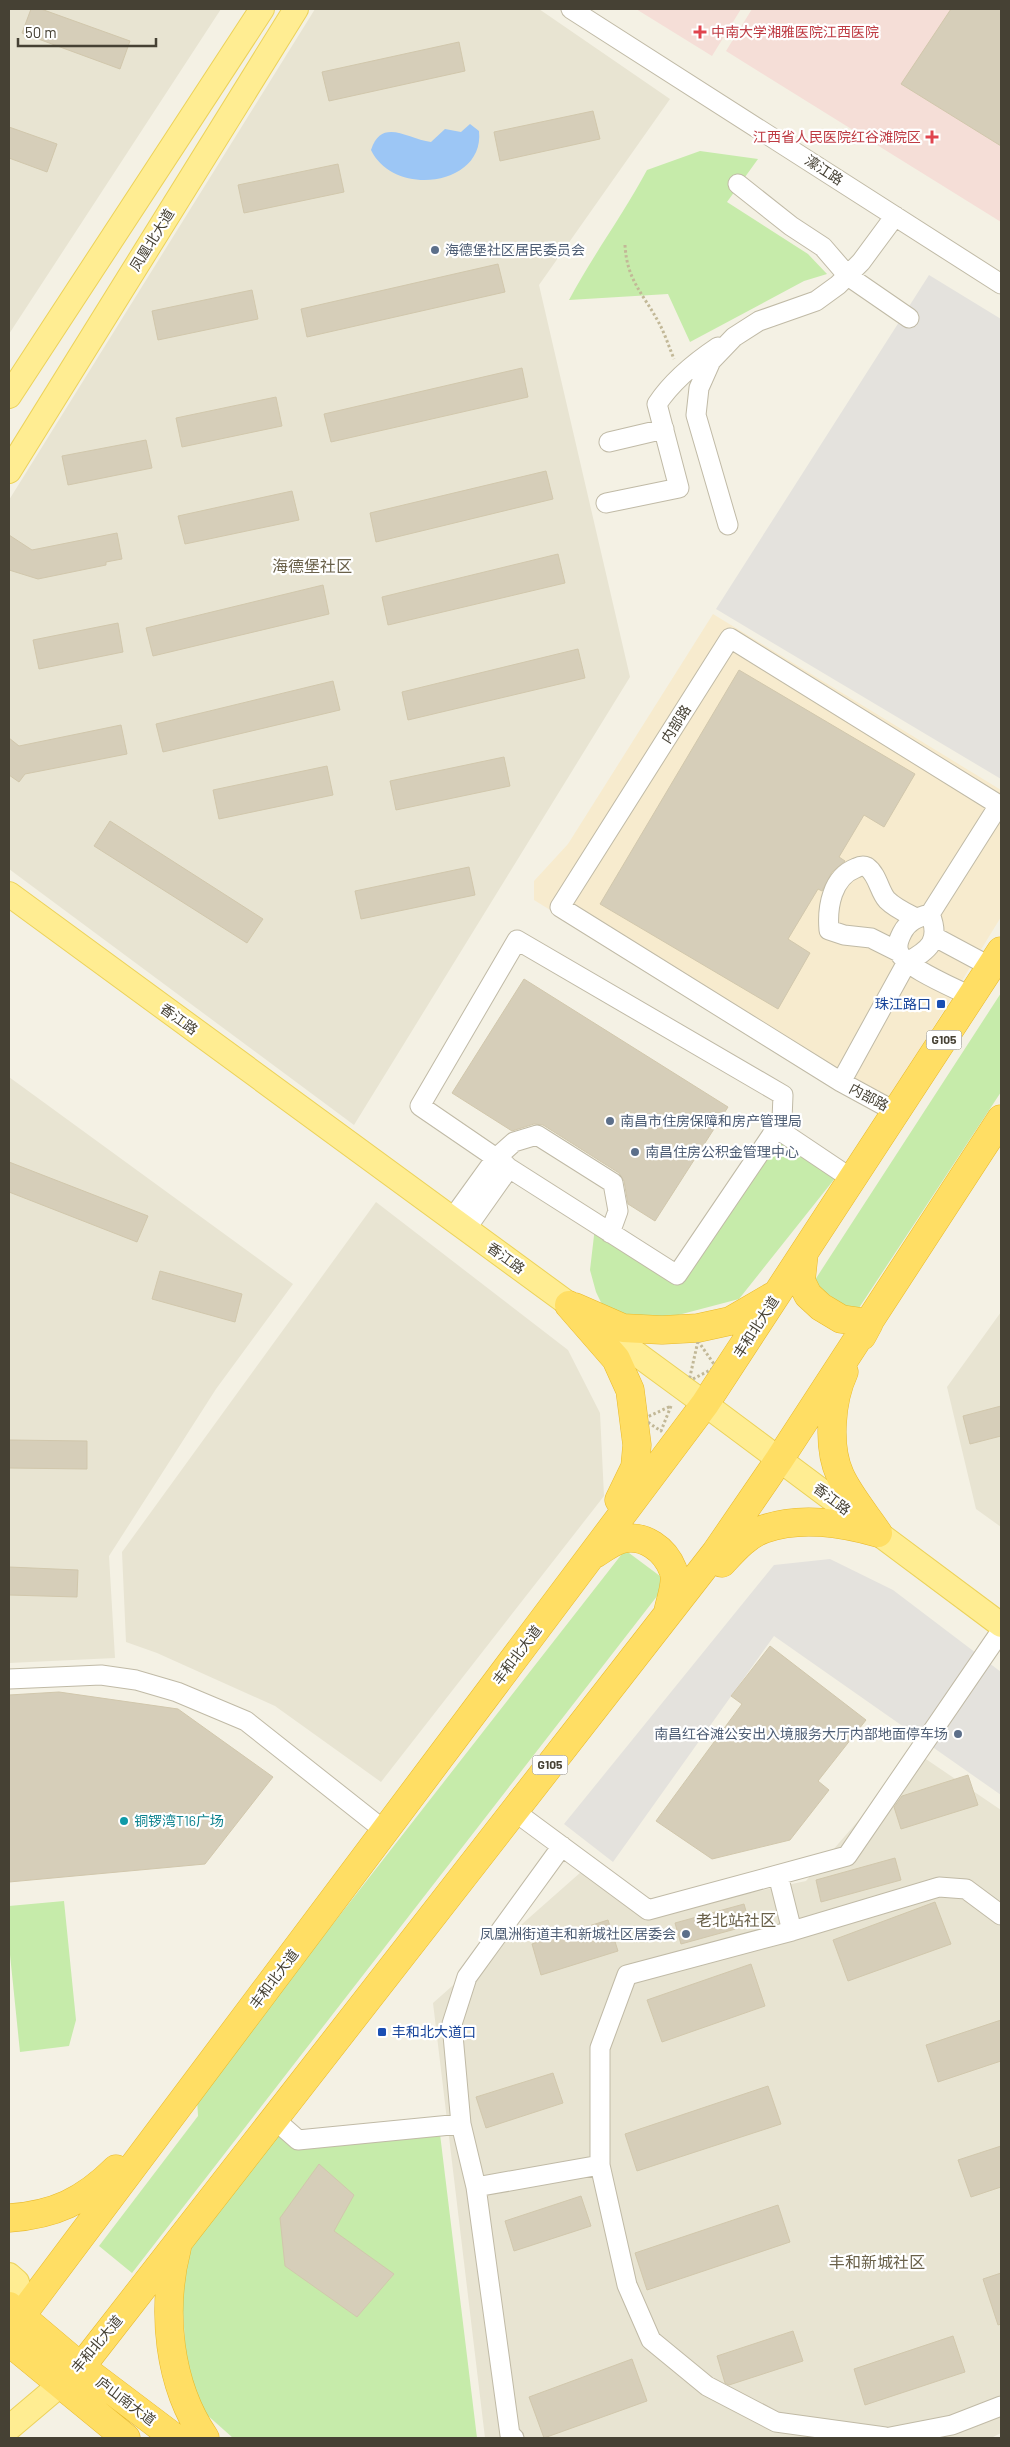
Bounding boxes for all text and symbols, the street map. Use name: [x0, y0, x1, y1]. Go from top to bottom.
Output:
scale bar: [18, 15, 155, 47]
text: 50 m: [25, 23, 57, 41]
place label: 中南大学湘雅医院江西医院: [711, 23, 879, 40]
marker: 中南大学湘雅医院江西医院: [693, 25, 707, 39]
place label: 江西省人民医院红谷滩院区: [753, 128, 921, 145]
marker: 江西省人民医院红谷滩院区: [925, 130, 939, 144]
street label: 濠江路: [802, 151, 847, 188]
street label: 凤凰北大道: [126, 206, 177, 274]
place label: 海德堡社区居民委员会: [445, 241, 585, 258]
marker: 海德堡社区居民委员会: [429, 244, 441, 256]
district label: 海德堡社区: [272, 556, 352, 575]
street label: 内部路: [657, 701, 694, 746]
place label: 珠江路口: [875, 995, 931, 1012]
marker: 珠江路口: [935, 998, 947, 1010]
street label: 香江路: [157, 999, 201, 1038]
road number: G105: [926, 1030, 962, 1050]
street label: 内部路: [847, 1079, 892, 1114]
place label: 南昌市住房保障和房产管理局: [620, 1112, 802, 1129]
marker: 南昌市住房保障和房产管理局: [604, 1115, 616, 1127]
place label: 南昌住房公积金管理中心: [645, 1143, 799, 1160]
marker: 南昌住房公积金管理中心: [629, 1146, 641, 1158]
street label: 香江路: [484, 1238, 528, 1277]
street label: 丰和北大道: [729, 1293, 782, 1361]
street label: 香江路: [810, 1479, 854, 1518]
street label: 丰和北大道: [489, 1622, 544, 1688]
place label: 南昌红谷滩公安出入境服务大厅内部地面停车场: [654, 1725, 948, 1742]
marker: 南昌红谷滩公安出入境服务大厅内部地面停车场: [952, 1728, 964, 1740]
road number: G105: [532, 1756, 568, 1774]
place label: 铜锣湾T16广场: [134, 1812, 224, 1829]
marker: 铜锣湾T16广场: [118, 1815, 130, 1827]
district label: 老北站社区: [696, 1910, 776, 1929]
place label: 凤凰洲街道丰和新城社区居委会: [480, 1925, 676, 1942]
marker: 凤凰洲街道丰和新城社区居委会: [680, 1928, 692, 1940]
street label: 丰和北大道: [246, 1946, 301, 2012]
place label: 丰和北大道口: [392, 2023, 476, 2040]
marker: 丰和北大道口: [376, 2026, 388, 2038]
district label: 丰和新城社区: [829, 2252, 925, 2271]
street label: 丰和北大道: [68, 2311, 126, 2376]
street label: 庐山南大道: [93, 2373, 159, 2428]

